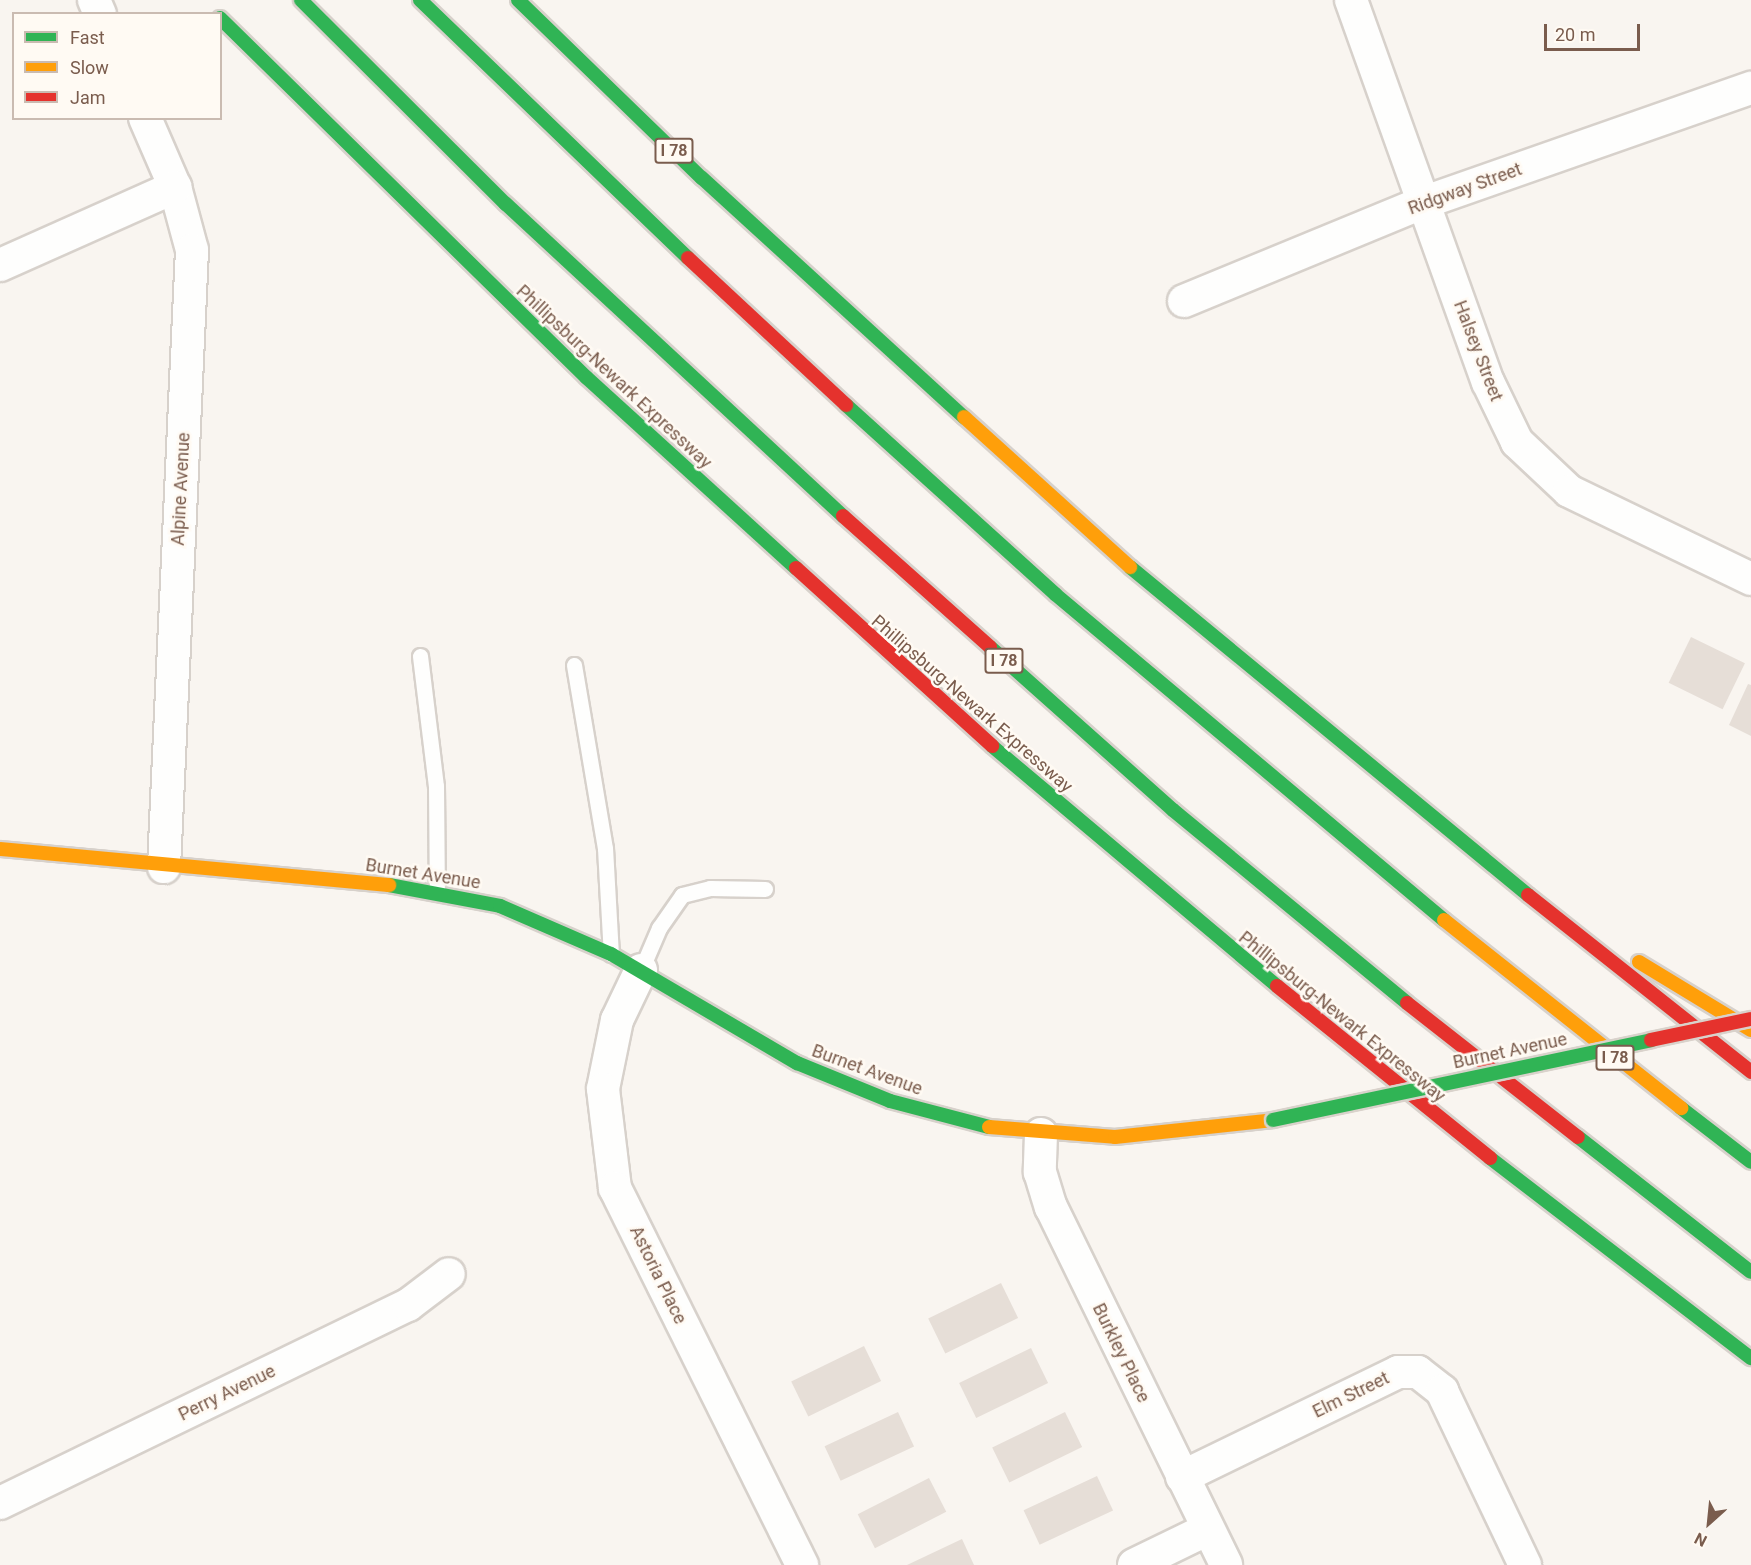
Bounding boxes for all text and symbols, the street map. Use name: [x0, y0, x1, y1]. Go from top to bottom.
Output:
legend: [12, 12, 222, 120]
scale bar: [1547, 12, 1643, 50]
text: 20 m: [1555, 24, 1595, 45]
text: Fast: [70, 27, 105, 48]
text: Slow: [70, 57, 109, 78]
text: Jam: [70, 87, 106, 108]
road number: I 78: [653, 138, 695, 164]
street label: Ridgway Street: [1405, 158, 1525, 220]
street label: Phillipsburg-Newark Expressway: [512, 281, 716, 473]
street label: Halsey Street: [1449, 298, 1507, 404]
street label: Alpine Avenue: [167, 432, 195, 546]
street label: Phillipsburg-Newark Expressway: [867, 611, 1077, 797]
road number: I 78: [983, 648, 1025, 674]
street label: Burnet Avenue: [364, 854, 482, 894]
street label: Phillipsburg-Newark Expressway: [1234, 927, 1450, 1107]
street label: Burnet Avenue: [1451, 1028, 1569, 1074]
street label: Burnet Avenue: [809, 1040, 925, 1100]
road number: I 78: [1594, 1045, 1636, 1071]
street label: Astoria Place: [625, 1223, 691, 1327]
street label: Burkley Place: [1088, 1300, 1154, 1406]
street label: Perry Avenue: [175, 1360, 279, 1426]
street label: Elm Street: [1309, 1367, 1393, 1423]
north arrow: [1679, 1493, 1739, 1553]
text: N: [1691, 1528, 1710, 1551]

